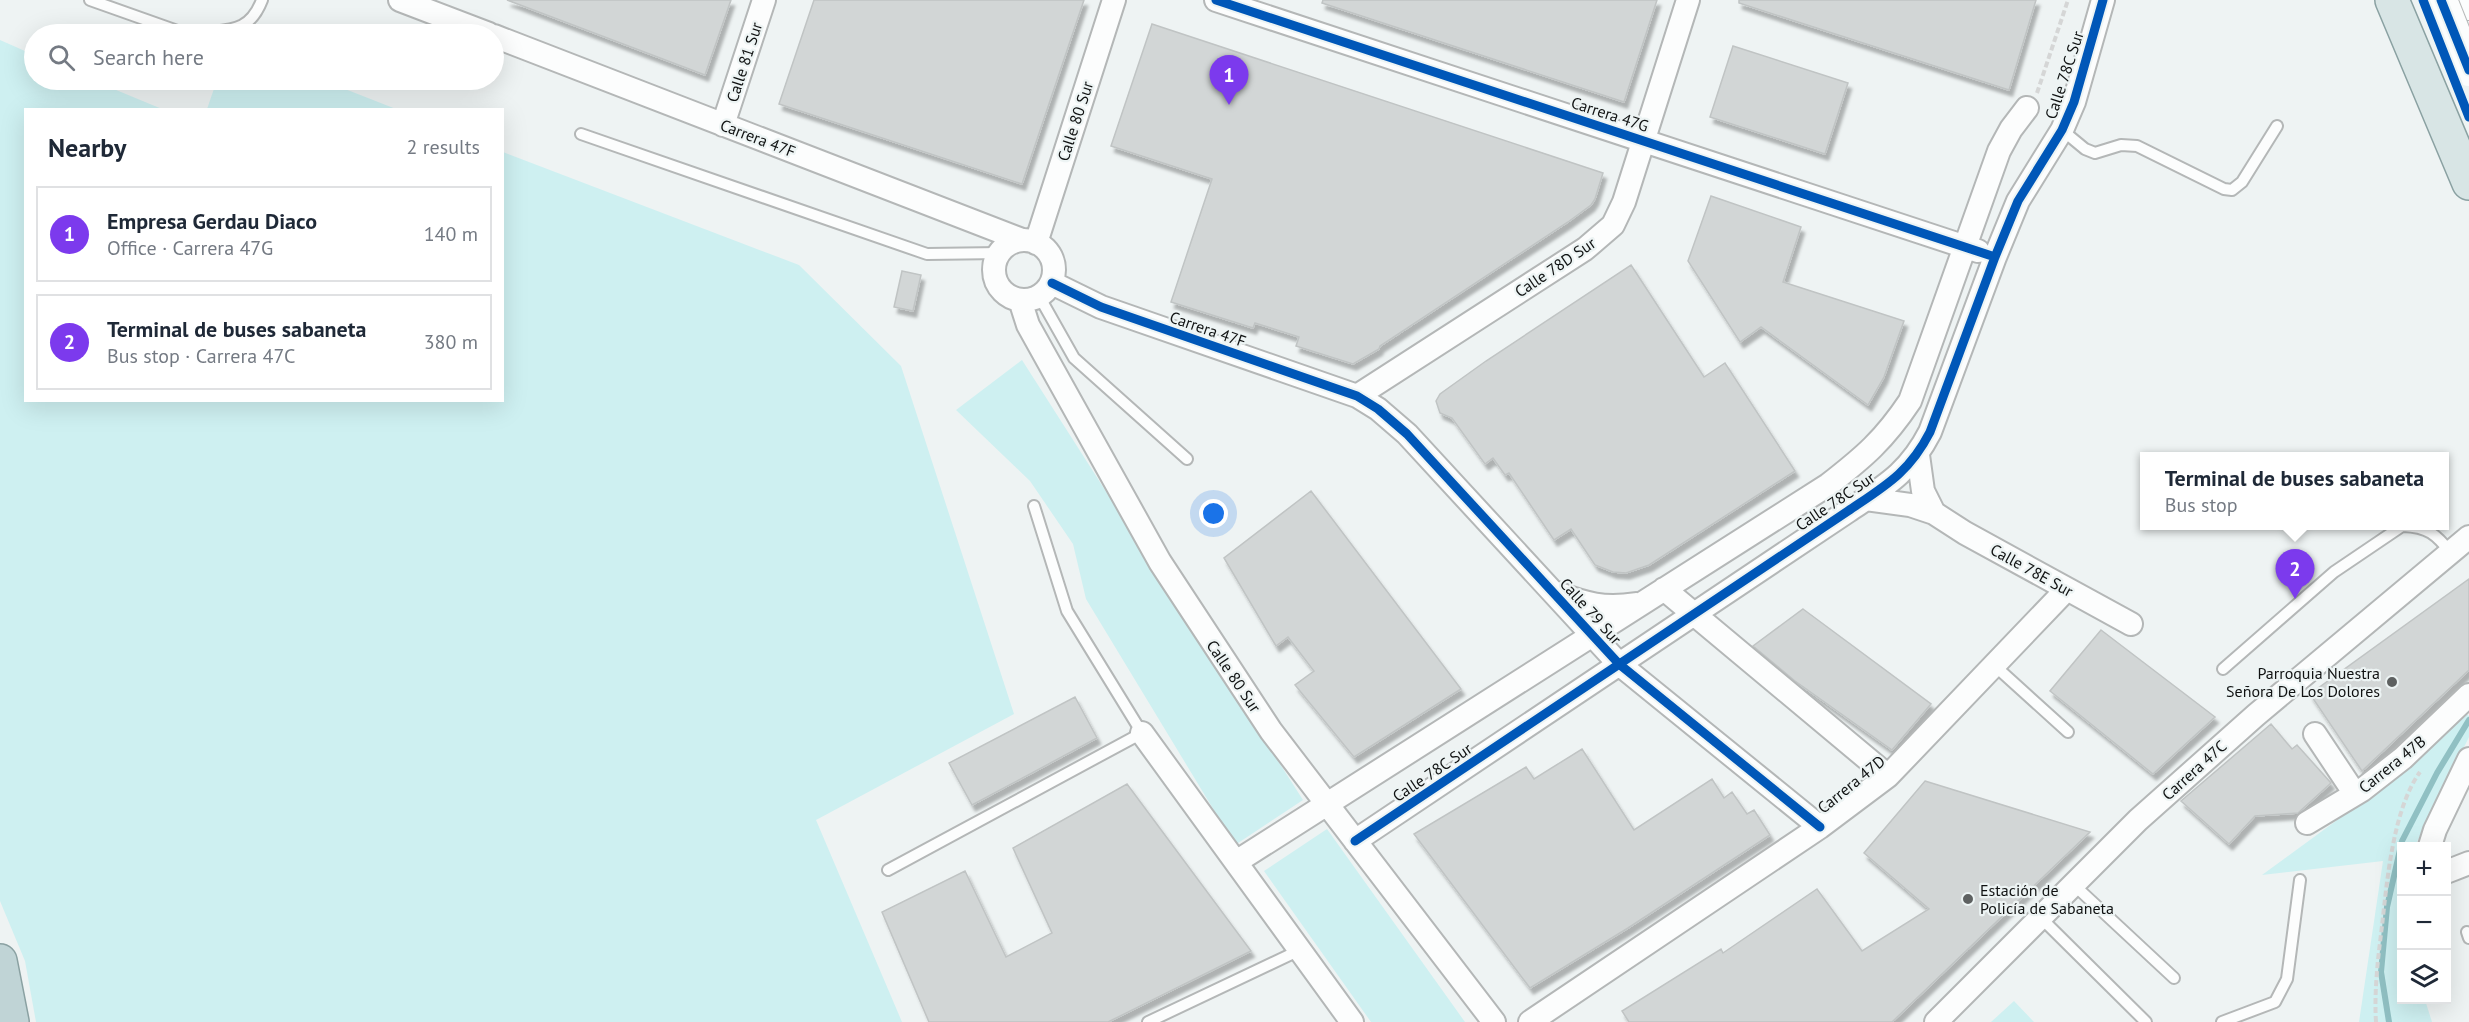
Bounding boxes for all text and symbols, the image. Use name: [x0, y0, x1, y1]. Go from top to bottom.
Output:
street label: Calle 81 Sur: [722, 19, 766, 104]
search box: [24, 24, 504, 90]
street label: Calle 78C Sur: [2040, 28, 2088, 122]
icon: search: [45, 41, 78, 74]
text: Search here: [93, 43, 204, 71]
pin: 1: [1210, 56, 1248, 105]
street label: Calle 80 Sur: [1053, 78, 1097, 163]
street label: Carrera 47G: [1569, 92, 1651, 136]
street label: Carrera 47F: [717, 114, 799, 162]
text: Nearby: [48, 131, 126, 164]
text: 2 results: [407, 134, 480, 160]
text: Empresa Gerdau Diaco: [107, 207, 317, 235]
text: 1: [64, 221, 75, 247]
text: 140 m: [424, 221, 478, 247]
street label: Calle 78D Sur: [1511, 232, 1600, 301]
text: Office · Carrera 47G: [107, 235, 273, 261]
street label: Carrera 47F: [1167, 307, 1249, 351]
text: Terminal de buses sabaneta: [107, 315, 366, 343]
text: 2: [64, 329, 75, 355]
text: 380 m: [424, 329, 478, 355]
text: Bus stop · Carrera 47C: [107, 343, 296, 369]
popup: [2140, 452, 2449, 530]
text: Terminal de buses sabaneta: [2165, 464, 2424, 492]
street label: Calle 78C Sur: [1792, 467, 1879, 535]
text: Bus stop: [2165, 492, 2238, 518]
your location: [1199, 499, 1228, 528]
street label: Calle 78E Sur: [1987, 539, 2077, 601]
pin: 2: [2276, 550, 2314, 599]
street label: Calle 79 Sur: [1556, 574, 1627, 649]
street label: Calle 80 Sur: [1203, 636, 1266, 716]
place label: Parroquia Nuestra Señora De Los Dolores: [2226, 663, 2380, 701]
marker: Parroquia Nuestra Señora De Los Dolores: [2385, 675, 2399, 689]
street label: Carrera 47B: [2355, 731, 2429, 797]
street label: Carrera 47C: [2158, 736, 2230, 804]
street label: Calle 78C Sur: [1389, 738, 1476, 806]
street label: Carrera 47D: [1813, 751, 1889, 817]
map controls: [2397, 842, 2451, 1004]
button: +: [2397, 842, 2451, 896]
place label: Estación de Policía de Sabaneta: [1980, 880, 2114, 918]
marker: Estación de Policía de Sabaneta: [1961, 892, 1975, 906]
button: −: [2397, 896, 2451, 950]
button: layers: [2397, 950, 2451, 1004]

